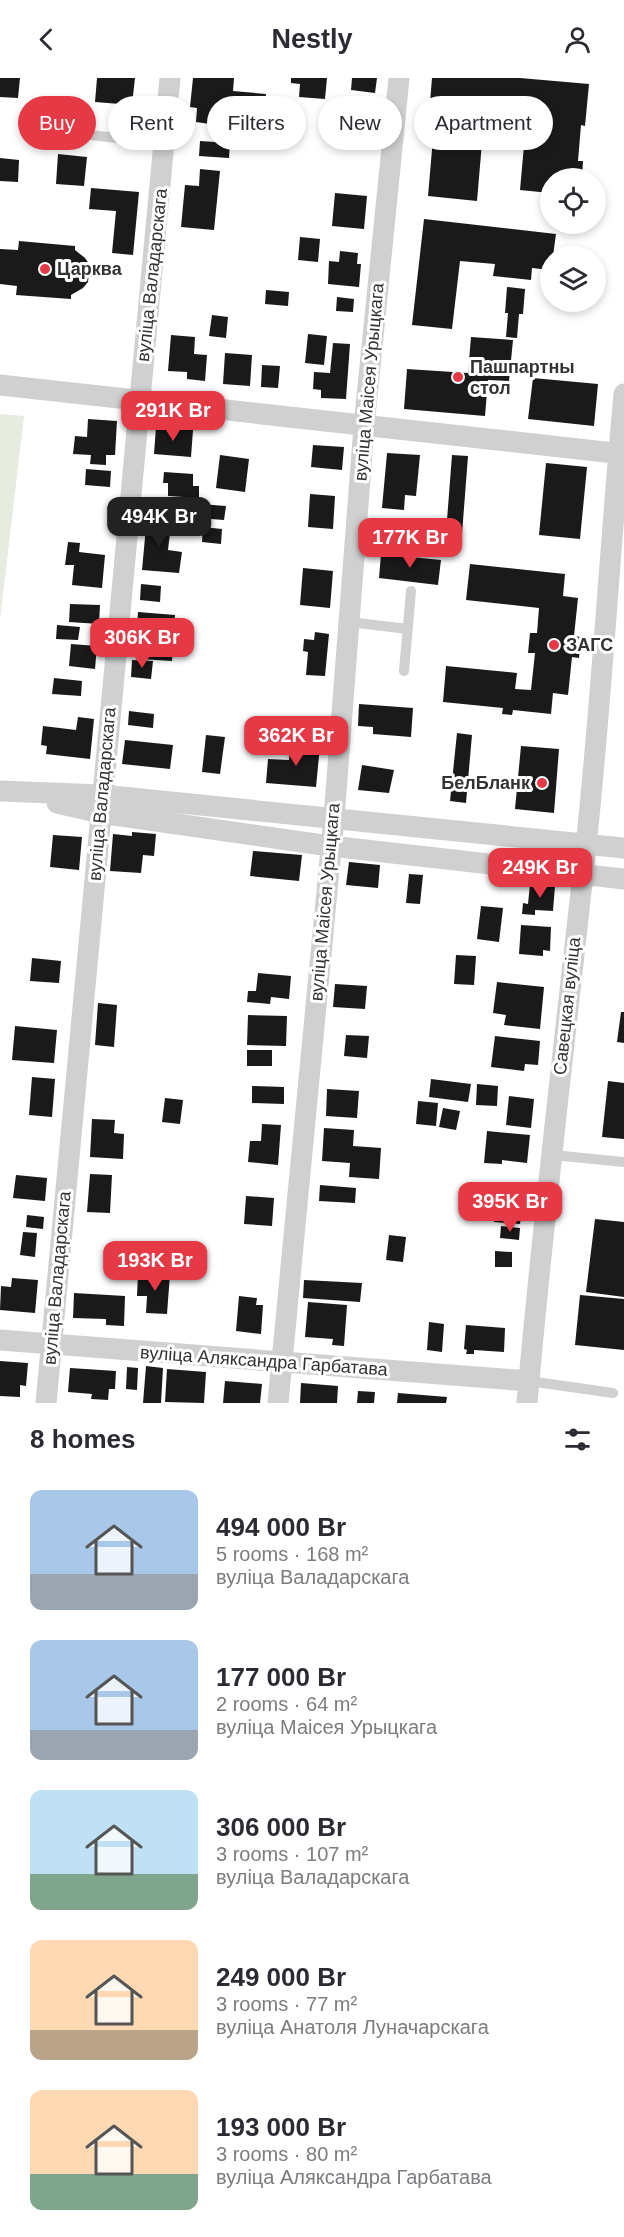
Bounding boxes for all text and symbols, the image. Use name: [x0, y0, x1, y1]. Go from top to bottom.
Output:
icon: back: [30, 23, 63, 56]
icon: person: [561, 23, 594, 56]
text: Nestly: [271, 24, 353, 54]
chip: Buy: [18, 96, 96, 150]
chip: Rent: [108, 96, 195, 150]
chip: Filters: [207, 96, 306, 150]
chip: New: [318, 96, 402, 150]
chip: Apartment: [414, 96, 553, 150]
map controls: [540, 168, 606, 312]
button: locate: [540, 168, 606, 234]
street label: вуліца Валадарскага: [133, 186, 171, 363]
button: layers: [540, 246, 606, 312]
place label: Царква: [57, 259, 123, 279]
marker: Царква: [38, 262, 52, 276]
street label: вуліца Маісея Урыцкага: [350, 281, 388, 482]
place label: Пашпартны стол: [470, 357, 575, 398]
marker: Пашпартны стол: [451, 370, 465, 384]
pin: 291K Br: [118, 391, 228, 442]
text: 291K Br: [135, 399, 211, 421]
pin: 494K Br: [104, 497, 214, 548]
text: 494K Br: [121, 505, 197, 527]
pin: 177K Br: [355, 518, 465, 569]
text: 177K Br: [372, 526, 448, 548]
pin: 306K Br: [87, 618, 197, 669]
text: 306K Br: [104, 626, 180, 648]
place label: ЗАГС: [566, 635, 613, 655]
marker: ЗАГС: [547, 638, 561, 652]
street label: вуліца Валадарскага: [84, 705, 120, 882]
pin: 362K Br: [241, 716, 351, 767]
text: 362K Br: [258, 724, 334, 746]
place label: БелБланк: [441, 773, 531, 793]
marker: БелБланк: [535, 776, 549, 790]
street label: вуліца Маісея Урыцкага: [306, 801, 344, 1002]
pin: 249K Br: [485, 848, 595, 899]
text: 249K Br: [502, 856, 578, 878]
street label: Савецкая вуліца: [550, 935, 584, 1076]
pin: 395K Br: [455, 1182, 565, 1233]
street label: вуліца Валадарскага: [39, 1189, 75, 1366]
text: 395K Br: [472, 1190, 548, 1212]
pin: 193K Br: [100, 1241, 210, 1292]
text: 193K Br: [117, 1249, 193, 1271]
street label: вуліца Аляксандра Гарбатава: [140, 1342, 389, 1380]
icon: filters: [561, 1423, 594, 1456]
text: 8 homes: [30, 1424, 136, 1454]
text: 494 000 Br: [216, 1512, 346, 1542]
icon: home: [78, 1514, 150, 1586]
text: 5 rooms · 168 m²: [216, 1543, 368, 1565]
text: вуліца Валадарскага: [216, 1566, 409, 1588]
text: 177 000 Br: [216, 1662, 346, 1692]
icon: home: [78, 1664, 150, 1736]
text: 2 rooms · 64 m²: [216, 1693, 357, 1715]
text: вуліца Маісея Урыцкага: [216, 1716, 437, 1738]
text: 306 000 Br: [216, 1812, 346, 1842]
icon: home: [78, 1814, 150, 1886]
text: 3 rooms · 107 m²: [216, 1843, 368, 1865]
text: вуліца Валадарскага: [216, 1866, 409, 1888]
text: 249 000 Br: [216, 1962, 346, 1992]
icon: home: [78, 1964, 150, 2036]
text: 3 rooms · 77 m²: [216, 1993, 357, 2015]
text: вуліца Анатоля Луначарскага: [216, 2016, 489, 2038]
text: 193 000 Br: [216, 2112, 346, 2142]
icon: home: [78, 2114, 150, 2186]
text: 3 rooms · 80 m²: [216, 2143, 357, 2165]
text: вуліца Аляксандра Гарбатава: [216, 2166, 492, 2188]

